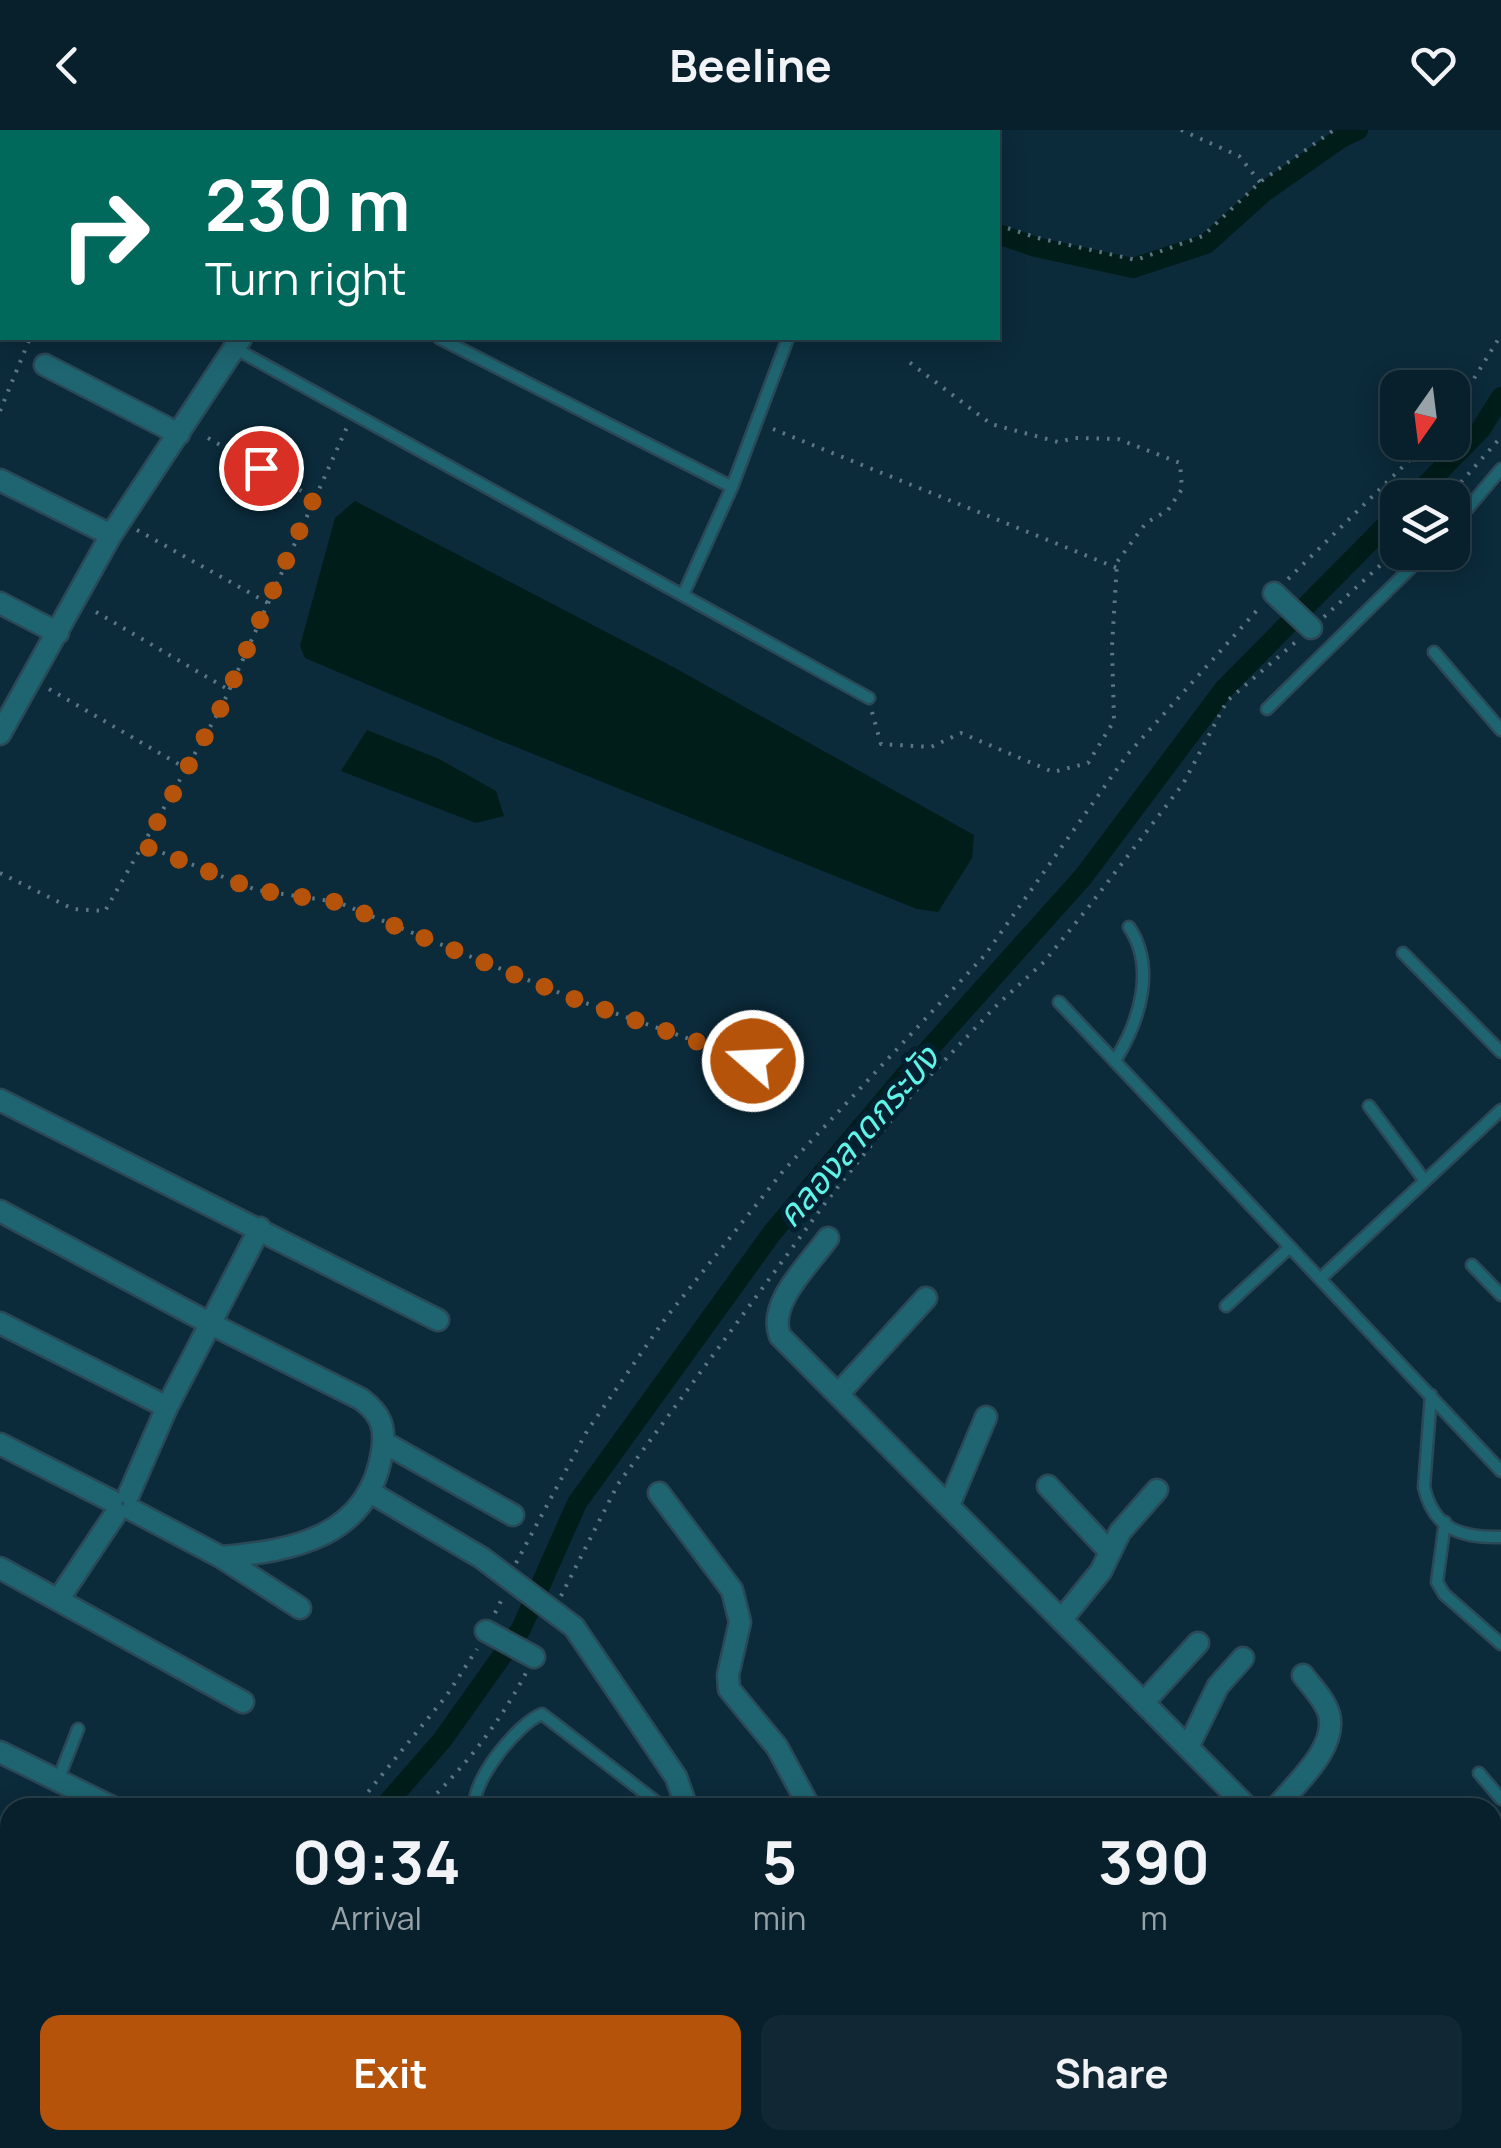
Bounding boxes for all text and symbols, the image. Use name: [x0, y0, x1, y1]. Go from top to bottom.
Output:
text: Beeline: [669, 34, 832, 96]
icon: back: [40, 38, 95, 93]
icon: heart: [1406, 38, 1461, 93]
text: 230 m: [205, 156, 410, 252]
icon: right: [40, 170, 170, 300]
text: Turn right: [205, 247, 406, 309]
north arrow: [1380, 370, 1470, 460]
map controls: [1380, 370, 1470, 570]
pin: [219, 426, 304, 511]
icon: arrive: [234, 441, 289, 496]
button: layers: [1380, 480, 1470, 570]
position arrow: [701, 1009, 805, 1113]
water label: คลองลาดกระบัง: [765, 1033, 951, 1237]
text: 09:34: [292, 1820, 461, 1902]
text: 5: [762, 1820, 797, 1902]
text: 390: [1098, 1820, 1210, 1902]
text: Arrival: [331, 1896, 422, 1940]
text: min: [753, 1896, 806, 1940]
text: m: [1141, 1896, 1168, 1940]
button: Exit: [40, 2015, 741, 2130]
button: Share: [761, 2015, 1462, 2130]

